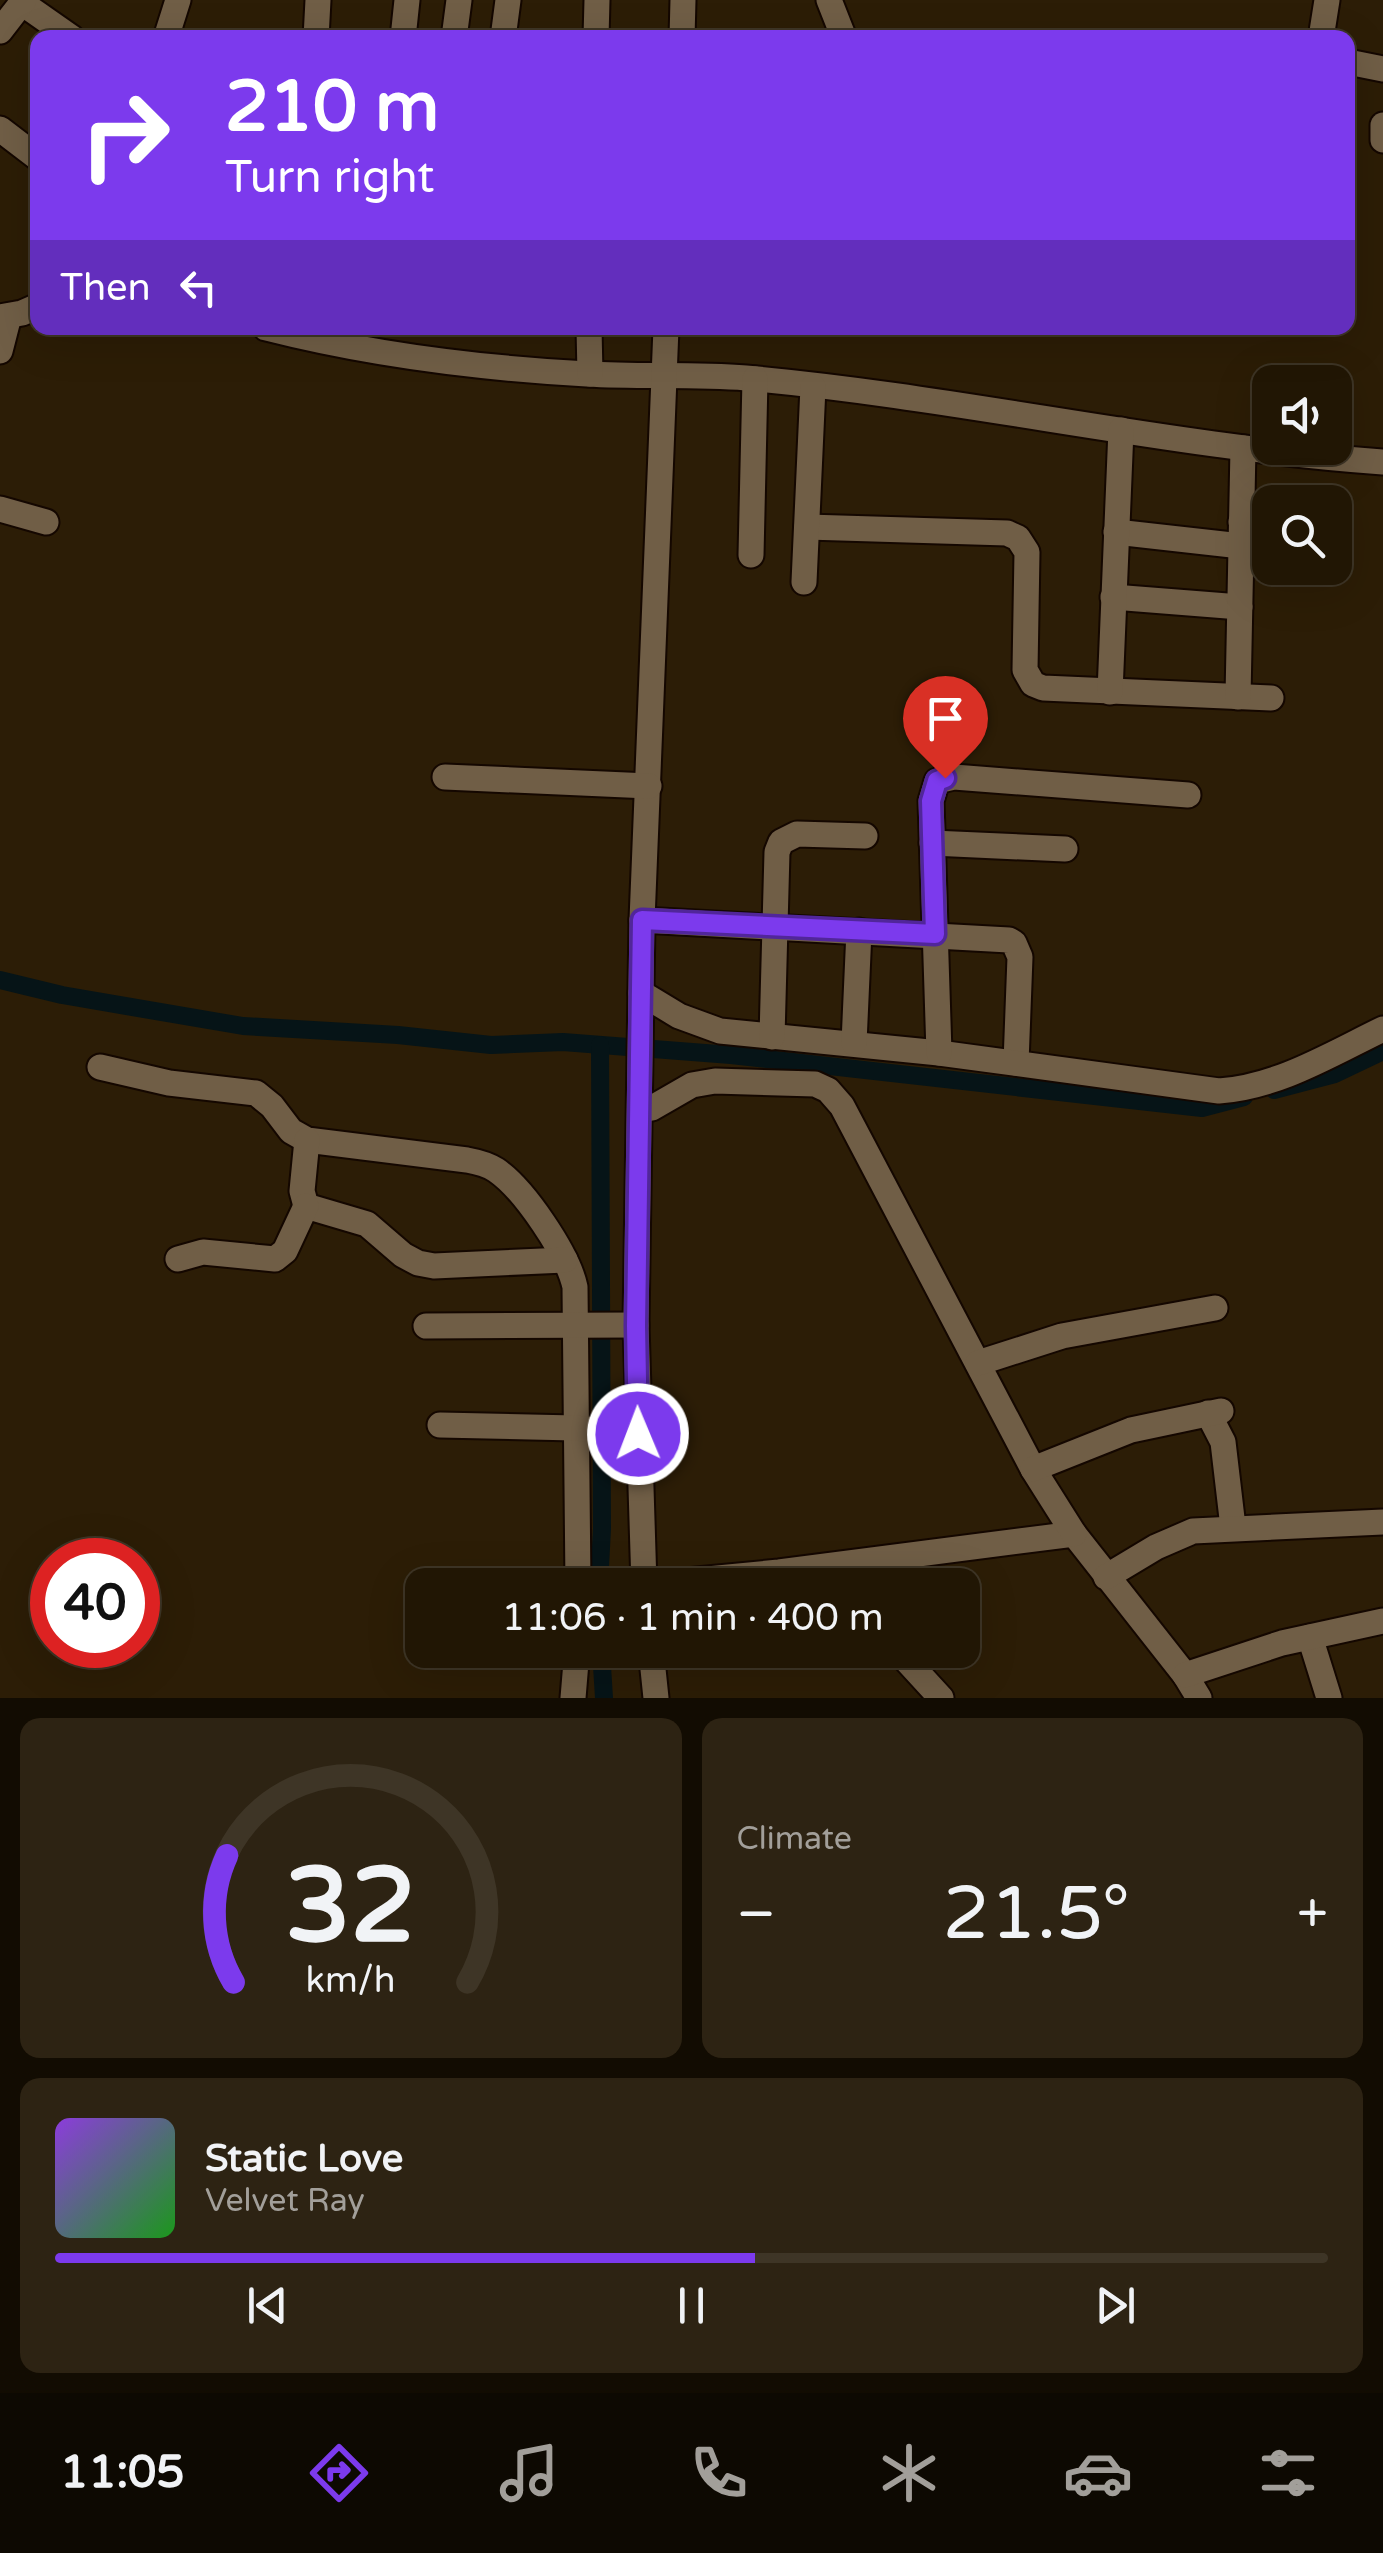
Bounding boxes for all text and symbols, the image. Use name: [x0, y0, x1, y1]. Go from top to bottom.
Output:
text: 210 m: [225, 66, 439, 150]
icon: right: [60, 70, 190, 200]
text: Turn right: [225, 151, 434, 205]
icon: left: [171, 260, 226, 315]
text: Then: [60, 265, 151, 311]
map controls: [1252, 365, 1352, 585]
button: sound: [1252, 365, 1352, 465]
button: search: [1252, 485, 1352, 585]
pin: [903, 676, 988, 779]
icon: arrive: [918, 691, 973, 746]
position arrow: [586, 1382, 690, 1486]
speed limit sign: 40: [30, 1538, 160, 1668]
text: 11:06 · 1 min · 400 m: [501, 1595, 884, 1641]
text: Climate: [737, 1820, 852, 1858]
text: 32: [285, 1845, 416, 1970]
text: 21.5°: [943, 1869, 1130, 1959]
text: −: [737, 1882, 776, 1948]
text: +: [1297, 1882, 1328, 1948]
text: km/h: [306, 1959, 396, 2002]
text: Static Love: [205, 2136, 403, 2182]
text: Velvet Ray: [205, 2182, 365, 2220]
icon: previous: [240, 2278, 295, 2333]
icon: pause: [664, 2278, 719, 2333]
icon: next: [1088, 2278, 1143, 2333]
icon: directions: [304, 2438, 374, 2508]
icon: music: [494, 2438, 564, 2508]
icon: phone: [684, 2438, 754, 2508]
icon: climate: [874, 2438, 944, 2508]
icon: car: [1063, 2438, 1133, 2508]
icon: filters: [1253, 2438, 1323, 2508]
text: 11:05: [60, 2446, 185, 2500]

